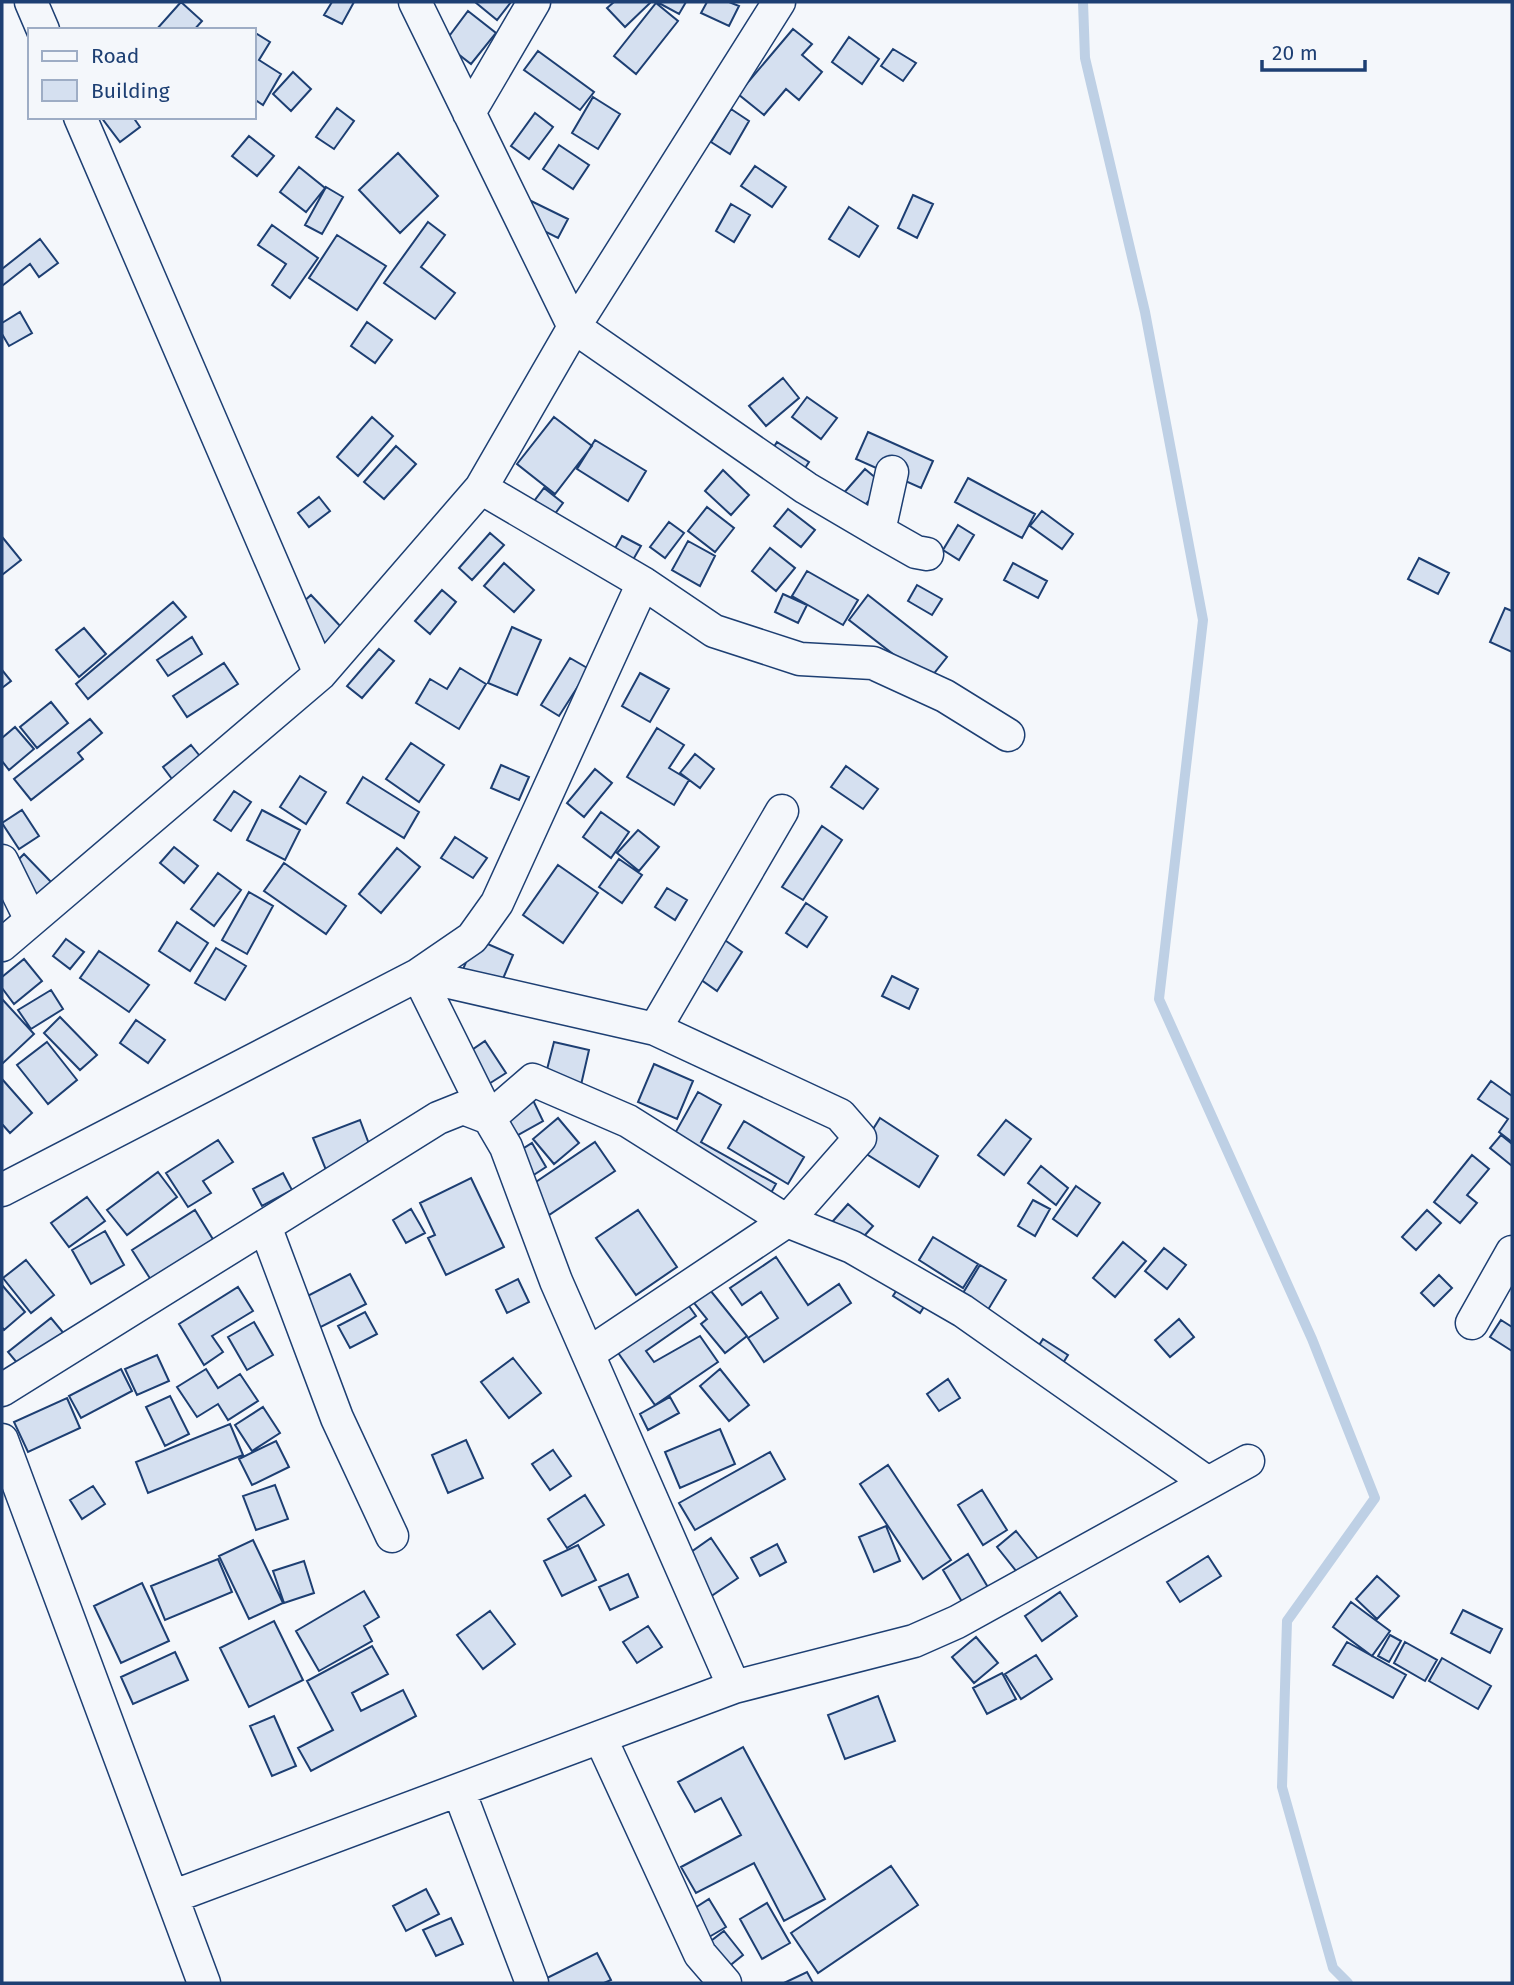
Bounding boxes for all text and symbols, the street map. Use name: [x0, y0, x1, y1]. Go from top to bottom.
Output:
legend: [28, 28, 256, 119]
scale bar: [1262, 28, 1365, 72]
text: 20 m: [1272, 40, 1318, 66]
text: Road: [91, 43, 139, 69]
text: Building: [91, 78, 170, 104]

